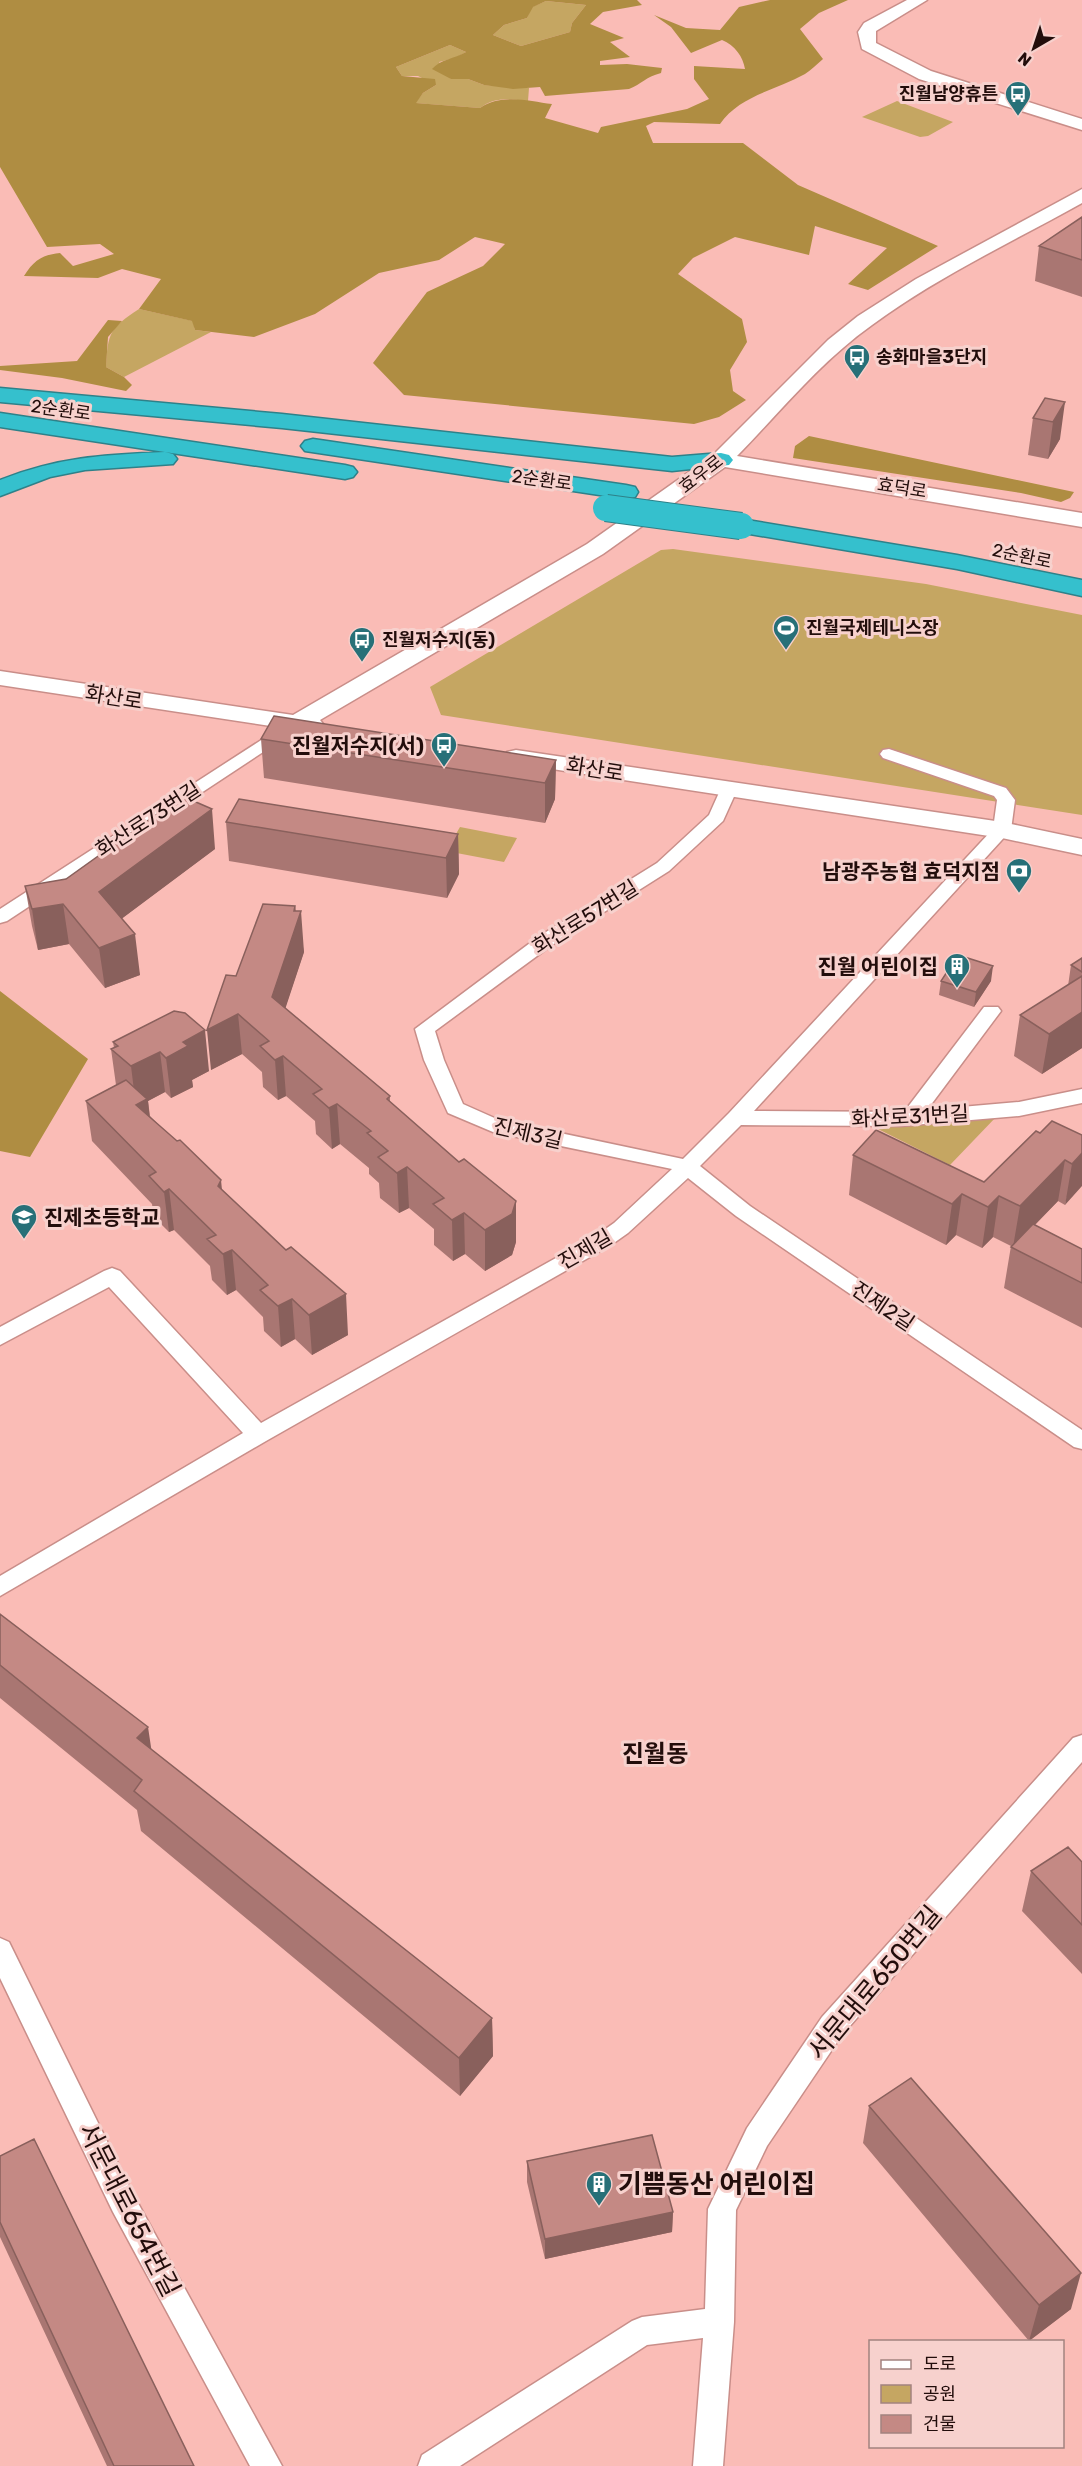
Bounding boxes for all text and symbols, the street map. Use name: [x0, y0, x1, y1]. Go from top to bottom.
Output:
north arrow: [1004, 18, 1064, 78]
text: N: [1014, 48, 1035, 70]
bus stop icon: 진월남양휴튼: [1003, 79, 1033, 117]
place label: 진월남양휴튼: [899, 83, 998, 105]
bus stop icon: 송화마을3단지: [842, 342, 872, 380]
place label: 송화마을3단지: [876, 346, 987, 368]
street label: 2순환로: [30, 395, 92, 425]
street label: 효우로: [675, 450, 727, 498]
street label: 2순환로: [511, 465, 573, 495]
street label: 효덕로: [876, 473, 928, 503]
street label: 2순환로: [990, 539, 1054, 573]
sports icon: 진월국제테니스장: [771, 613, 801, 651]
place label: 진월국제테니스장: [806, 617, 939, 639]
bus stop icon: 진월저수지(동): [347, 625, 377, 663]
place label: 진월저수지(동): [382, 629, 495, 651]
street label: 화산로: [83, 680, 145, 714]
bus stop icon: 진월저수지(서): [429, 730, 459, 768]
place label: 진월저수지(서): [292, 733, 424, 758]
street label: 화산로: [564, 752, 626, 786]
street label: 화산로73번길: [91, 776, 205, 862]
bank icon: 남광주농협 효덕지점: [1004, 856, 1034, 894]
place label: 남광주농협 효덕지점: [822, 859, 1000, 884]
street label: 화산로57번길: [528, 875, 642, 959]
building icon: 진월 어린이집: [942, 951, 972, 989]
place label: 진월 어린이집: [818, 954, 938, 979]
street label: 화산로31번길: [851, 1100, 969, 1132]
street label: 진제3길: [491, 1113, 565, 1153]
school or university icon: 진제초등학교: [9, 1202, 39, 1240]
place label: 진제초등학교: [44, 1205, 160, 1230]
street label: 진제길: [554, 1224, 616, 1274]
street label: 진제2길: [847, 1276, 919, 1336]
district label: 진월동: [622, 1740, 688, 1768]
street label: 서문대로650번길: [802, 1900, 948, 2066]
street label: 서문대로654번길: [72, 2118, 186, 2302]
building icon: 기쁨동산 어린이집: [584, 2169, 614, 2207]
place label: 기쁨동산 어린이집: [618, 2169, 815, 2200]
legend: [869, 2340, 1064, 2448]
text: 도로: [923, 2353, 956, 2375]
text: 공원: [923, 2383, 956, 2405]
text: 건물: [923, 2413, 956, 2435]

